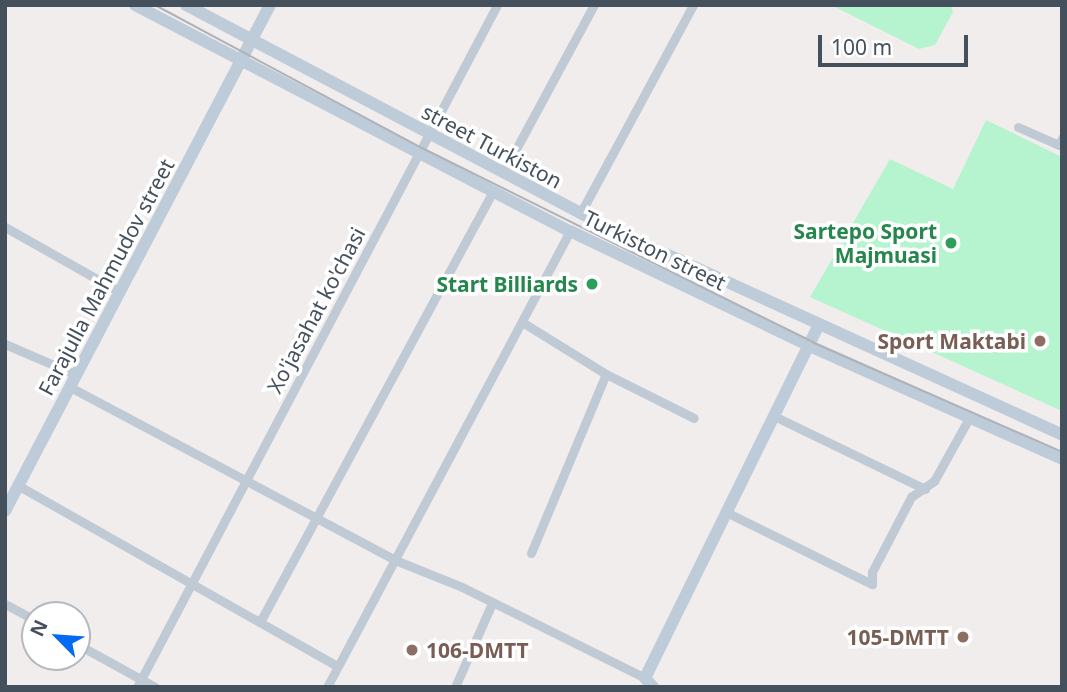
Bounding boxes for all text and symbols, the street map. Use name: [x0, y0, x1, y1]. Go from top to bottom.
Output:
scale bar: [822, 21, 972, 65]
text: 100 m: [831, 33, 892, 61]
street label: street Turkiston: [418, 99, 566, 193]
street label: Farajulla Mahmudov street: [33, 154, 179, 400]
street label: Turkiston street: [580, 205, 730, 295]
place label: Sartepo Sport Majmuasi: [793, 218, 937, 268]
street label: Xo'jasahat ko'chasi: [262, 223, 370, 397]
marker: Sartepo Sport Majmuasi: [943, 235, 959, 251]
place label: Start Billiards: [436, 271, 578, 297]
marker: Start Billiards: [584, 276, 600, 292]
place label: Sport Maktabi: [877, 328, 1026, 354]
marker: Sport Maktabi: [1032, 333, 1048, 349]
north arrow: [21, 601, 91, 671]
text: N: [24, 615, 54, 640]
place label: 105-DMTT: [846, 624, 949, 650]
marker: 105-DMTT: [955, 629, 971, 645]
place label: 106-DMTT: [426, 637, 529, 663]
marker: 106-DMTT: [404, 642, 420, 658]

